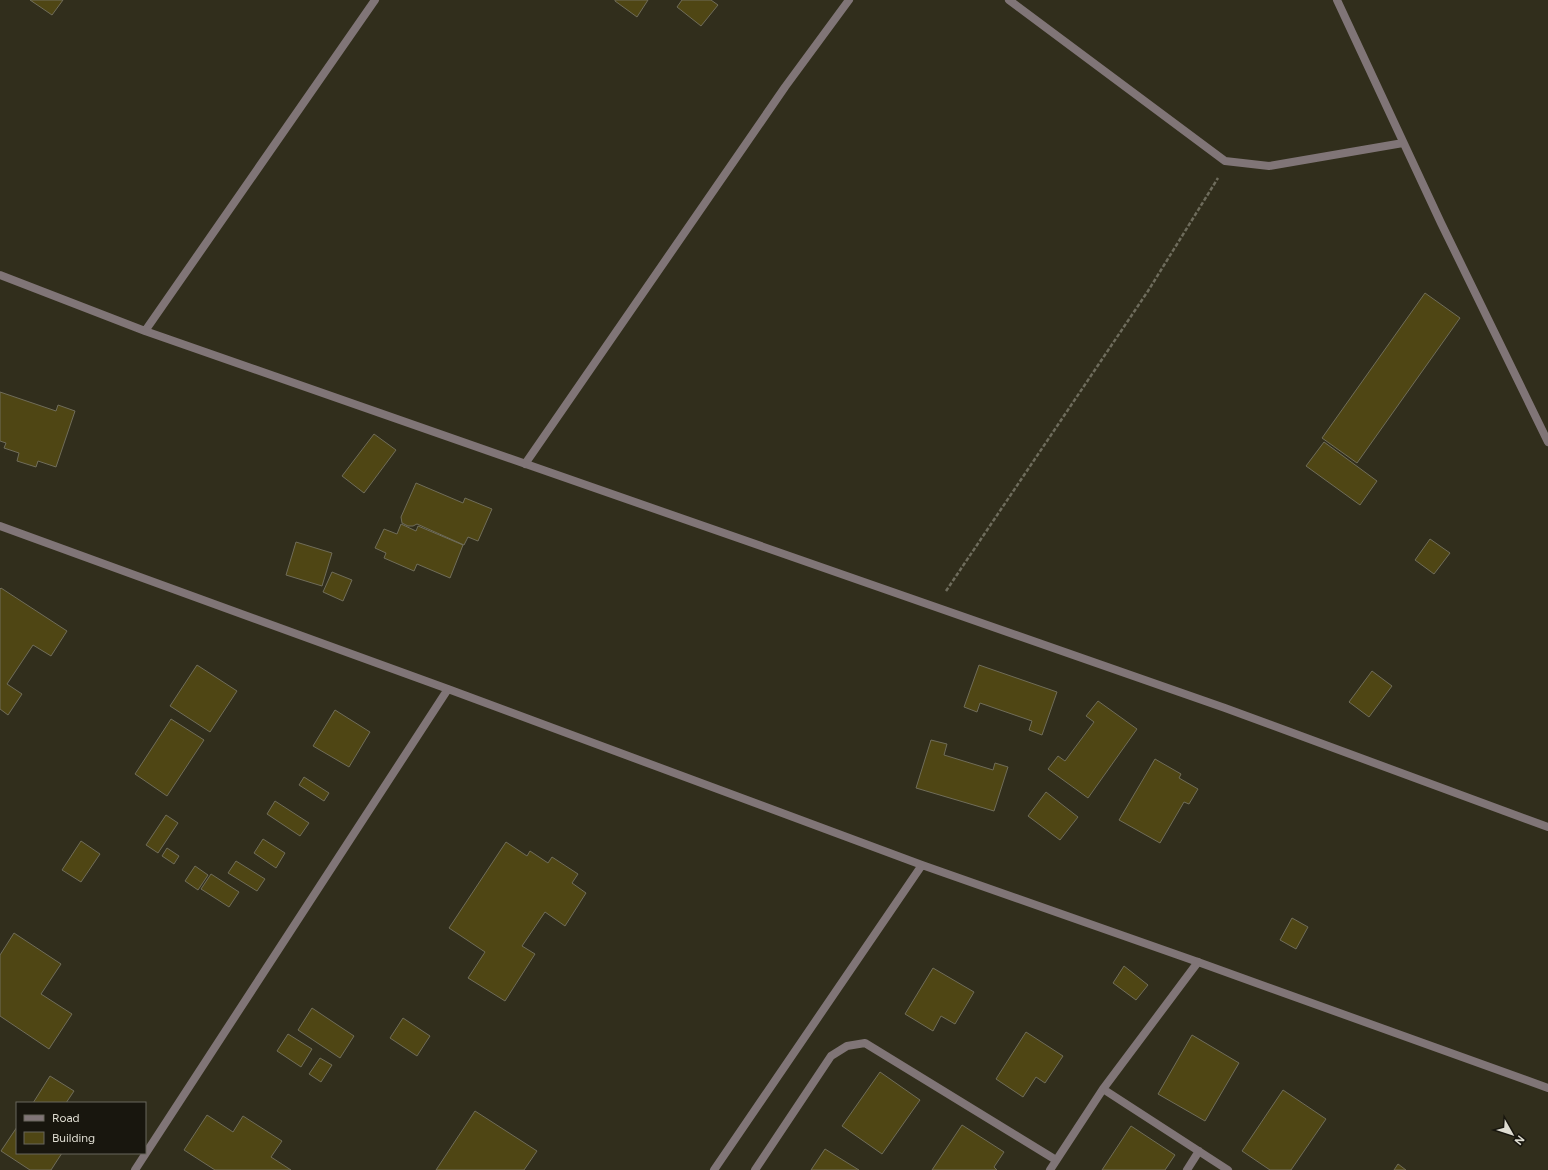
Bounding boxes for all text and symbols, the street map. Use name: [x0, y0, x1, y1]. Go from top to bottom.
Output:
legend: [16, 1102, 146, 1154]
text: Road: [52, 1111, 80, 1125]
north arrow: [1492, 1114, 1532, 1154]
text: Building: [52, 1131, 95, 1145]
text: N: [1512, 1133, 1527, 1147]

